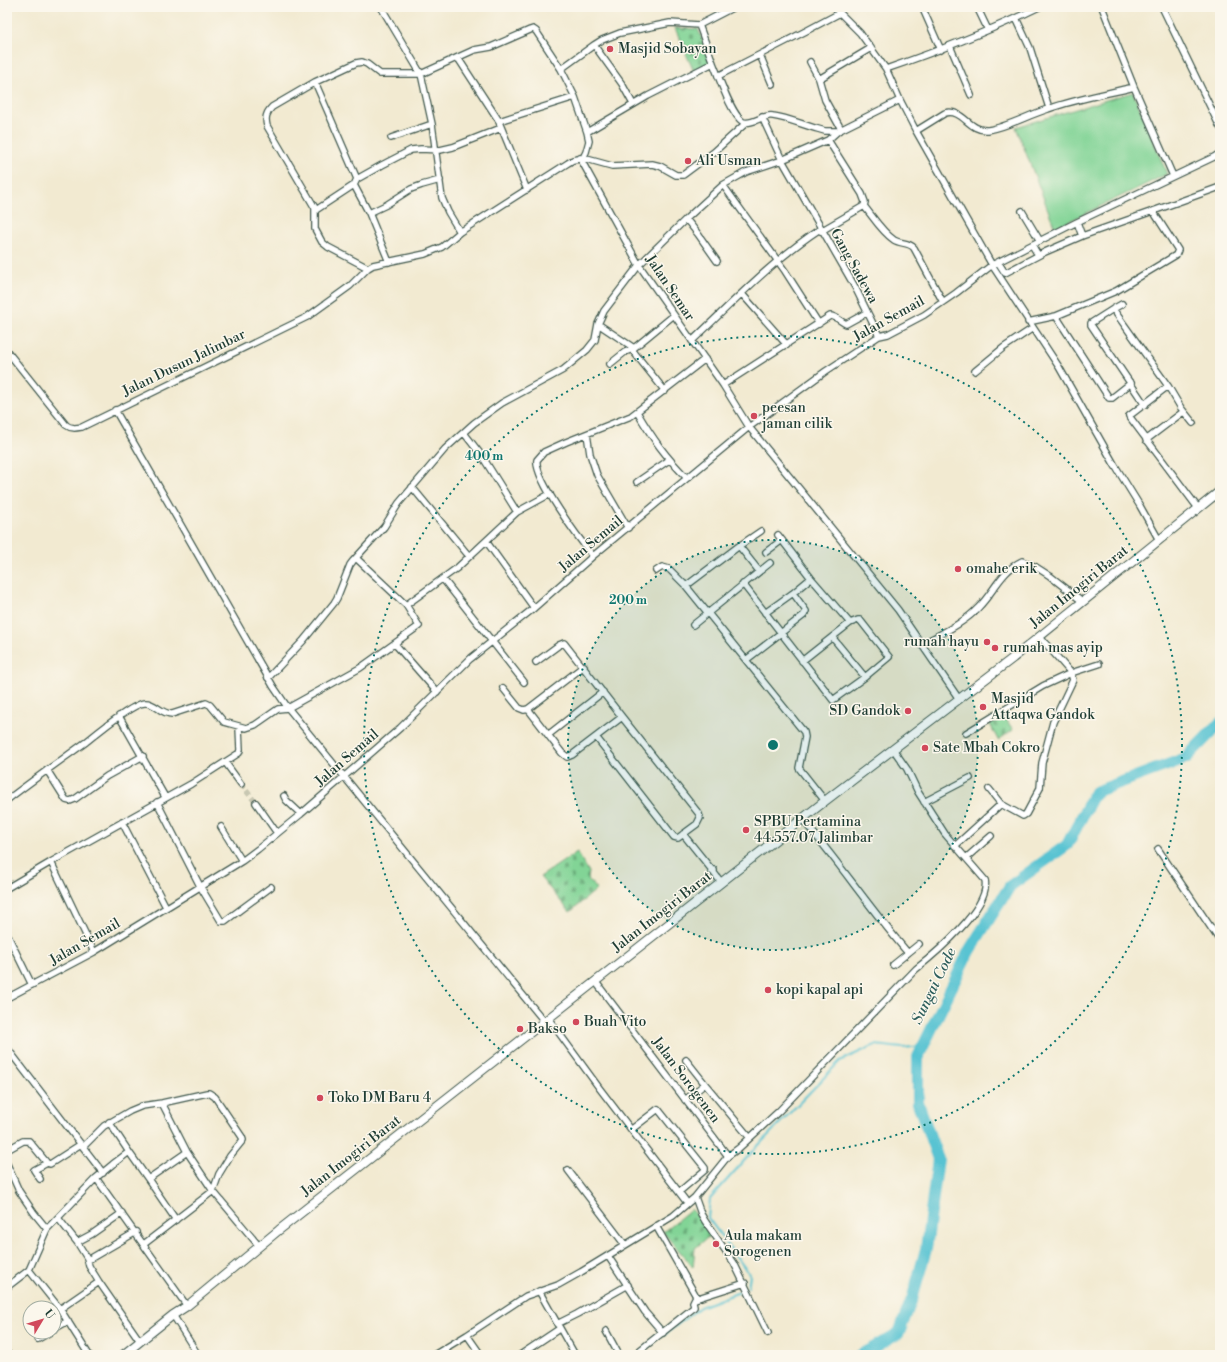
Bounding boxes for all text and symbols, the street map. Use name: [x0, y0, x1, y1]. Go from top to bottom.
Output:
place label: Masjid Sobayan: [618, 40, 717, 58]
marker: Masjid Sobayan: [605, 44, 615, 54]
place label: Ali Usman: [695, 152, 762, 170]
marker: Ali Usman: [683, 156, 693, 166]
street label: Gang Sadewa: [826, 225, 882, 307]
street label: Jalan Semar: [641, 251, 699, 325]
street label: Jalan Semail: [849, 292, 928, 346]
street label: Jalan Dusun Jalimbar: [119, 325, 249, 401]
place label: peesan jaman cilik: [761, 399, 833, 433]
marker: peesan jaman cilik: [749, 411, 759, 421]
text: 400 m: [465, 449, 503, 464]
street label: Jalan Semail: [554, 512, 627, 577]
street label: Jalan Imogiri Barat: [1025, 542, 1132, 633]
place label: omahe erik: [966, 560, 1038, 578]
marker: omahe erik: [953, 564, 963, 574]
text: 200 m: [609, 593, 647, 608]
place label: rumah hayu: [904, 633, 979, 651]
marker: rumah hayu: [982, 637, 992, 647]
place label: rumah mas ayip: [1003, 639, 1103, 657]
marker: rumah mas ayip: [990, 643, 1000, 653]
place label: Masjid Attaqwa Gandok: [990, 690, 1095, 724]
place label: SD Gandok: [829, 702, 901, 720]
marker: Masjid Attaqwa Gandok: [978, 702, 988, 712]
marker: SD Gandok: [903, 706, 913, 716]
street label: Jalan Semail: [311, 725, 383, 791]
centre of rings: [766, 738, 780, 752]
place label: Sate Mbah Cokro: [933, 739, 1040, 757]
marker: Sate Mbah Cokro: [920, 743, 930, 753]
place label: SPBU Pertamina 44.557.07 Jalimbar: [754, 813, 873, 847]
marker: SPBU Pertamina 44.557.07 Jalimbar: [741, 825, 751, 835]
street label: Jalan Imogiri Barat: [608, 867, 715, 957]
street label: Jalan Semail: [46, 915, 124, 970]
water label: Sungai Code: [907, 945, 961, 1027]
place label: kopi kapal api: [776, 981, 864, 999]
marker: kopi kapal api: [763, 985, 773, 995]
place label: Buah Vito: [583, 1013, 647, 1031]
marker: Buah Vito: [571, 1017, 581, 1027]
place label: Bakso: [527, 1020, 567, 1038]
marker: Bakso: [515, 1024, 525, 1034]
street label: Jalan Sorogenen: [647, 1033, 725, 1127]
place label: Toko DM Baru 4: [328, 1089, 431, 1107]
marker: Toko DM Baru 4: [315, 1093, 325, 1103]
street label: Jalan Imogiri Barat: [297, 1111, 404, 1201]
place label: Aula makam Sorogenen: [723, 1227, 802, 1261]
marker: Aula makam Sorogenen: [711, 1239, 721, 1249]
north arrow: [22, 1300, 62, 1340]
text: U: [41, 1307, 58, 1323]

